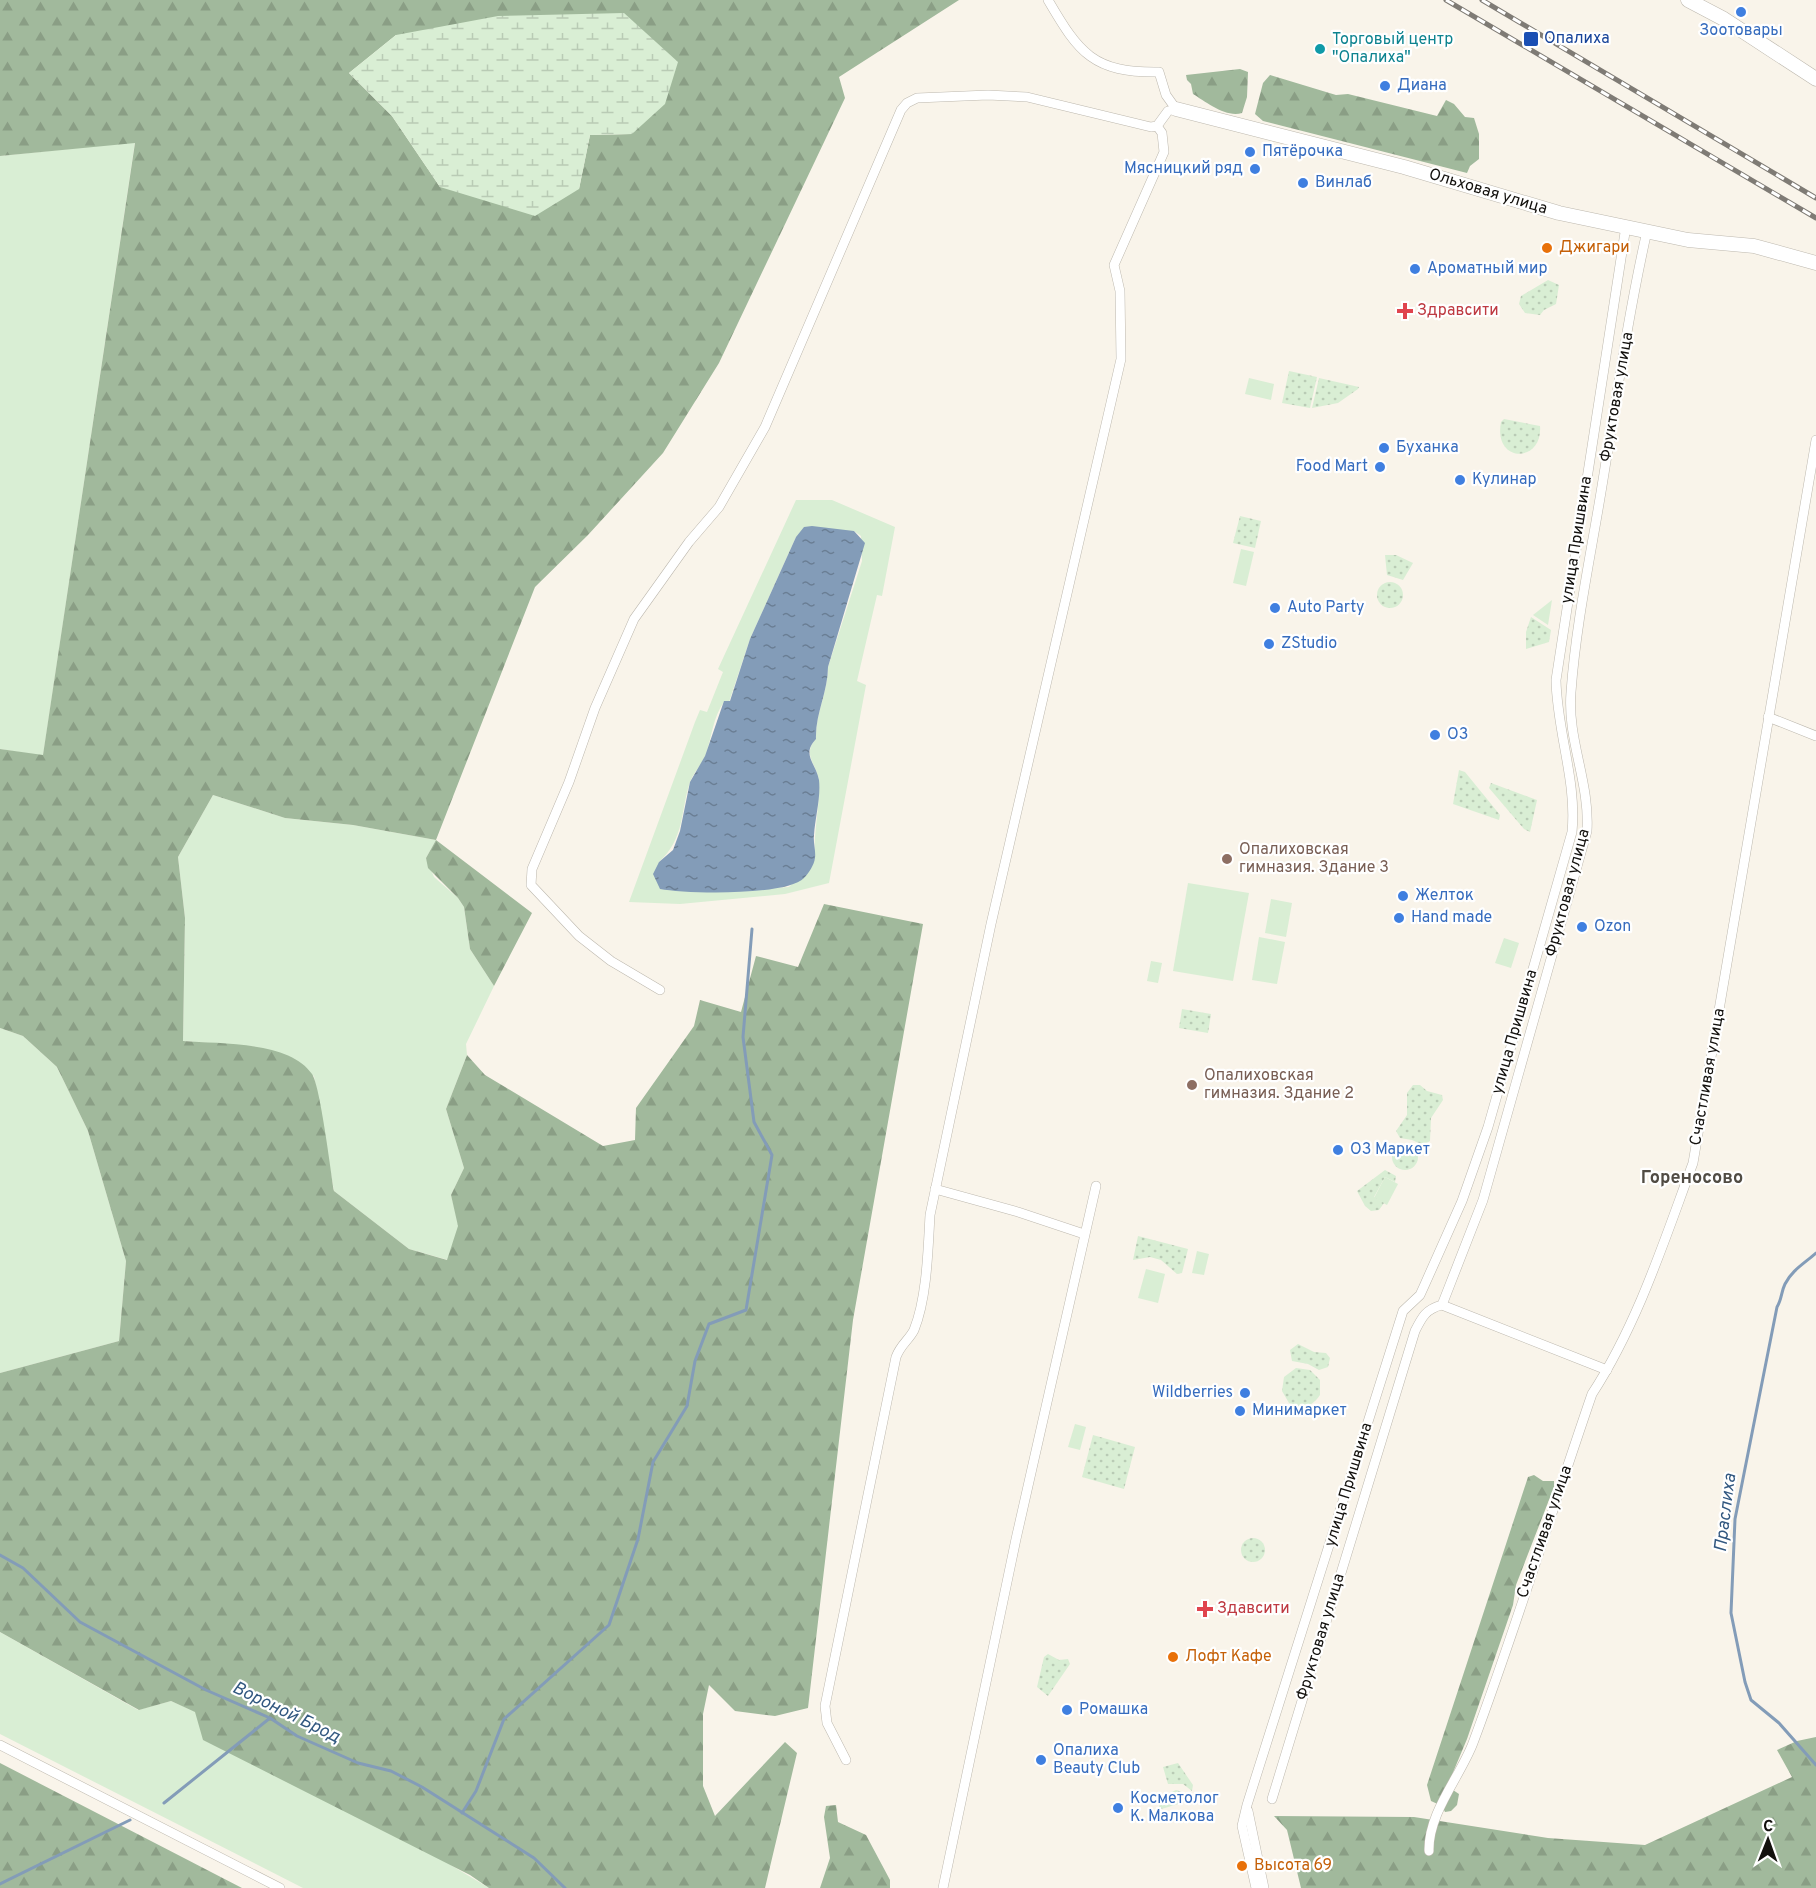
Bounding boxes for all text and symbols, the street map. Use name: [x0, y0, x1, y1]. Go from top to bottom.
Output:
marker: Зоотовары: [1734, 5, 1748, 19]
place label: Зоотовары: [1699, 21, 1783, 41]
place label: Опалиха: [1544, 29, 1610, 49]
place label: Торговый центр "Опалиха": [1332, 30, 1453, 68]
marker: Опалиха: [1522, 30, 1540, 48]
marker: Торговый центр "Опалиха": [1313, 42, 1327, 56]
place label: Диана: [1397, 76, 1447, 96]
marker: Диана: [1378, 79, 1392, 93]
place label: Пятёрочка: [1262, 142, 1343, 162]
marker: Пятёрочка: [1243, 145, 1257, 159]
place label: Мясницкий ряд: [1124, 159, 1243, 179]
marker: Мясницкий ряд: [1248, 162, 1262, 176]
street label: Ольховая улица: [1426, 164, 1550, 220]
place label: Винлаб: [1315, 173, 1372, 193]
marker: Винлаб: [1296, 176, 1310, 190]
place label: Джигари: [1559, 238, 1630, 258]
marker: Джигари: [1540, 241, 1554, 255]
place label: Ароматный мир: [1427, 259, 1548, 279]
marker: Ароматный мир: [1408, 262, 1422, 276]
place label: Здравсити: [1417, 301, 1499, 321]
marker: Здравсити: [1398, 304, 1412, 318]
street label: Фруктовая улица: [1596, 330, 1638, 464]
place label: Буханка: [1396, 438, 1459, 458]
marker: Буханка: [1377, 441, 1391, 455]
place label: Food Mart: [1296, 457, 1368, 477]
marker: Food Mart: [1373, 460, 1387, 474]
place label: Кулинар: [1472, 470, 1537, 490]
marker: Кулинар: [1453, 473, 1467, 487]
street label: улица Пришвина: [1557, 475, 1597, 605]
place label: Auto Party: [1287, 598, 1364, 618]
marker: Auto Party: [1268, 601, 1282, 615]
place label: ZStudio: [1281, 634, 1337, 654]
marker: ZStudio: [1262, 637, 1276, 651]
place label: О3: [1447, 725, 1468, 745]
marker: О3: [1428, 728, 1442, 742]
street label: Фруктовая улица: [1541, 827, 1595, 959]
place label: Опалиховская гимназия. Здание 3: [1239, 840, 1389, 878]
marker: Опалиховская гимназия. Здание 3: [1220, 852, 1234, 866]
place label: Желток: [1415, 886, 1474, 906]
marker: Желток: [1396, 889, 1410, 903]
place label: Hand made: [1411, 908, 1492, 928]
marker: Hand made: [1392, 911, 1406, 925]
place label: Ozon: [1594, 917, 1631, 937]
marker: Ozon: [1575, 920, 1589, 934]
street label: улица Пришвина: [1488, 967, 1542, 1097]
street label: Счастливая улица: [1686, 1007, 1730, 1147]
place label: Опалиховская гимназия. Здание 2: [1204, 1066, 1354, 1104]
marker: Опалиховская гимназия. Здание 2: [1185, 1078, 1199, 1092]
place label: О3 Маркет: [1350, 1140, 1430, 1160]
marker: О3 Маркет: [1331, 1143, 1345, 1157]
district label: Гореносово: [1641, 1167, 1743, 1190]
place label: Wildberries: [1152, 1383, 1233, 1403]
marker: Wildberries: [1238, 1386, 1252, 1400]
place label: Минимаркет: [1252, 1401, 1347, 1421]
marker: Минимаркет: [1233, 1404, 1247, 1418]
street label: улица Пришвина: [1321, 1420, 1377, 1550]
street label: Счастливая улица: [1513, 1463, 1577, 1601]
water label: Праслиха: [1710, 1472, 1742, 1554]
street label: Фруктовая улица: [1292, 1571, 1350, 1703]
place label: Здавсити: [1217, 1599, 1290, 1619]
marker: Здавсити: [1198, 1602, 1212, 1616]
place label: Лофт Кафе: [1185, 1647, 1272, 1667]
marker: Лофт Кафе: [1166, 1650, 1180, 1664]
water label: Вороной Брод: [228, 1677, 344, 1749]
place label: Ромашка: [1079, 1700, 1148, 1720]
marker: Ромашка: [1060, 1703, 1074, 1717]
place label: Опалиха Beauty Club: [1053, 1741, 1140, 1779]
marker: Опалиха Beauty Club: [1034, 1753, 1048, 1767]
place label: Косметолог К. Малкова: [1130, 1789, 1219, 1827]
marker: Косметолог К. Малкова: [1111, 1801, 1125, 1815]
north arrow: [1738, 1810, 1798, 1870]
text: С: [1763, 1817, 1774, 1837]
place label: Высота 69: [1254, 1856, 1332, 1876]
marker: Высота 69: [1235, 1859, 1249, 1873]

